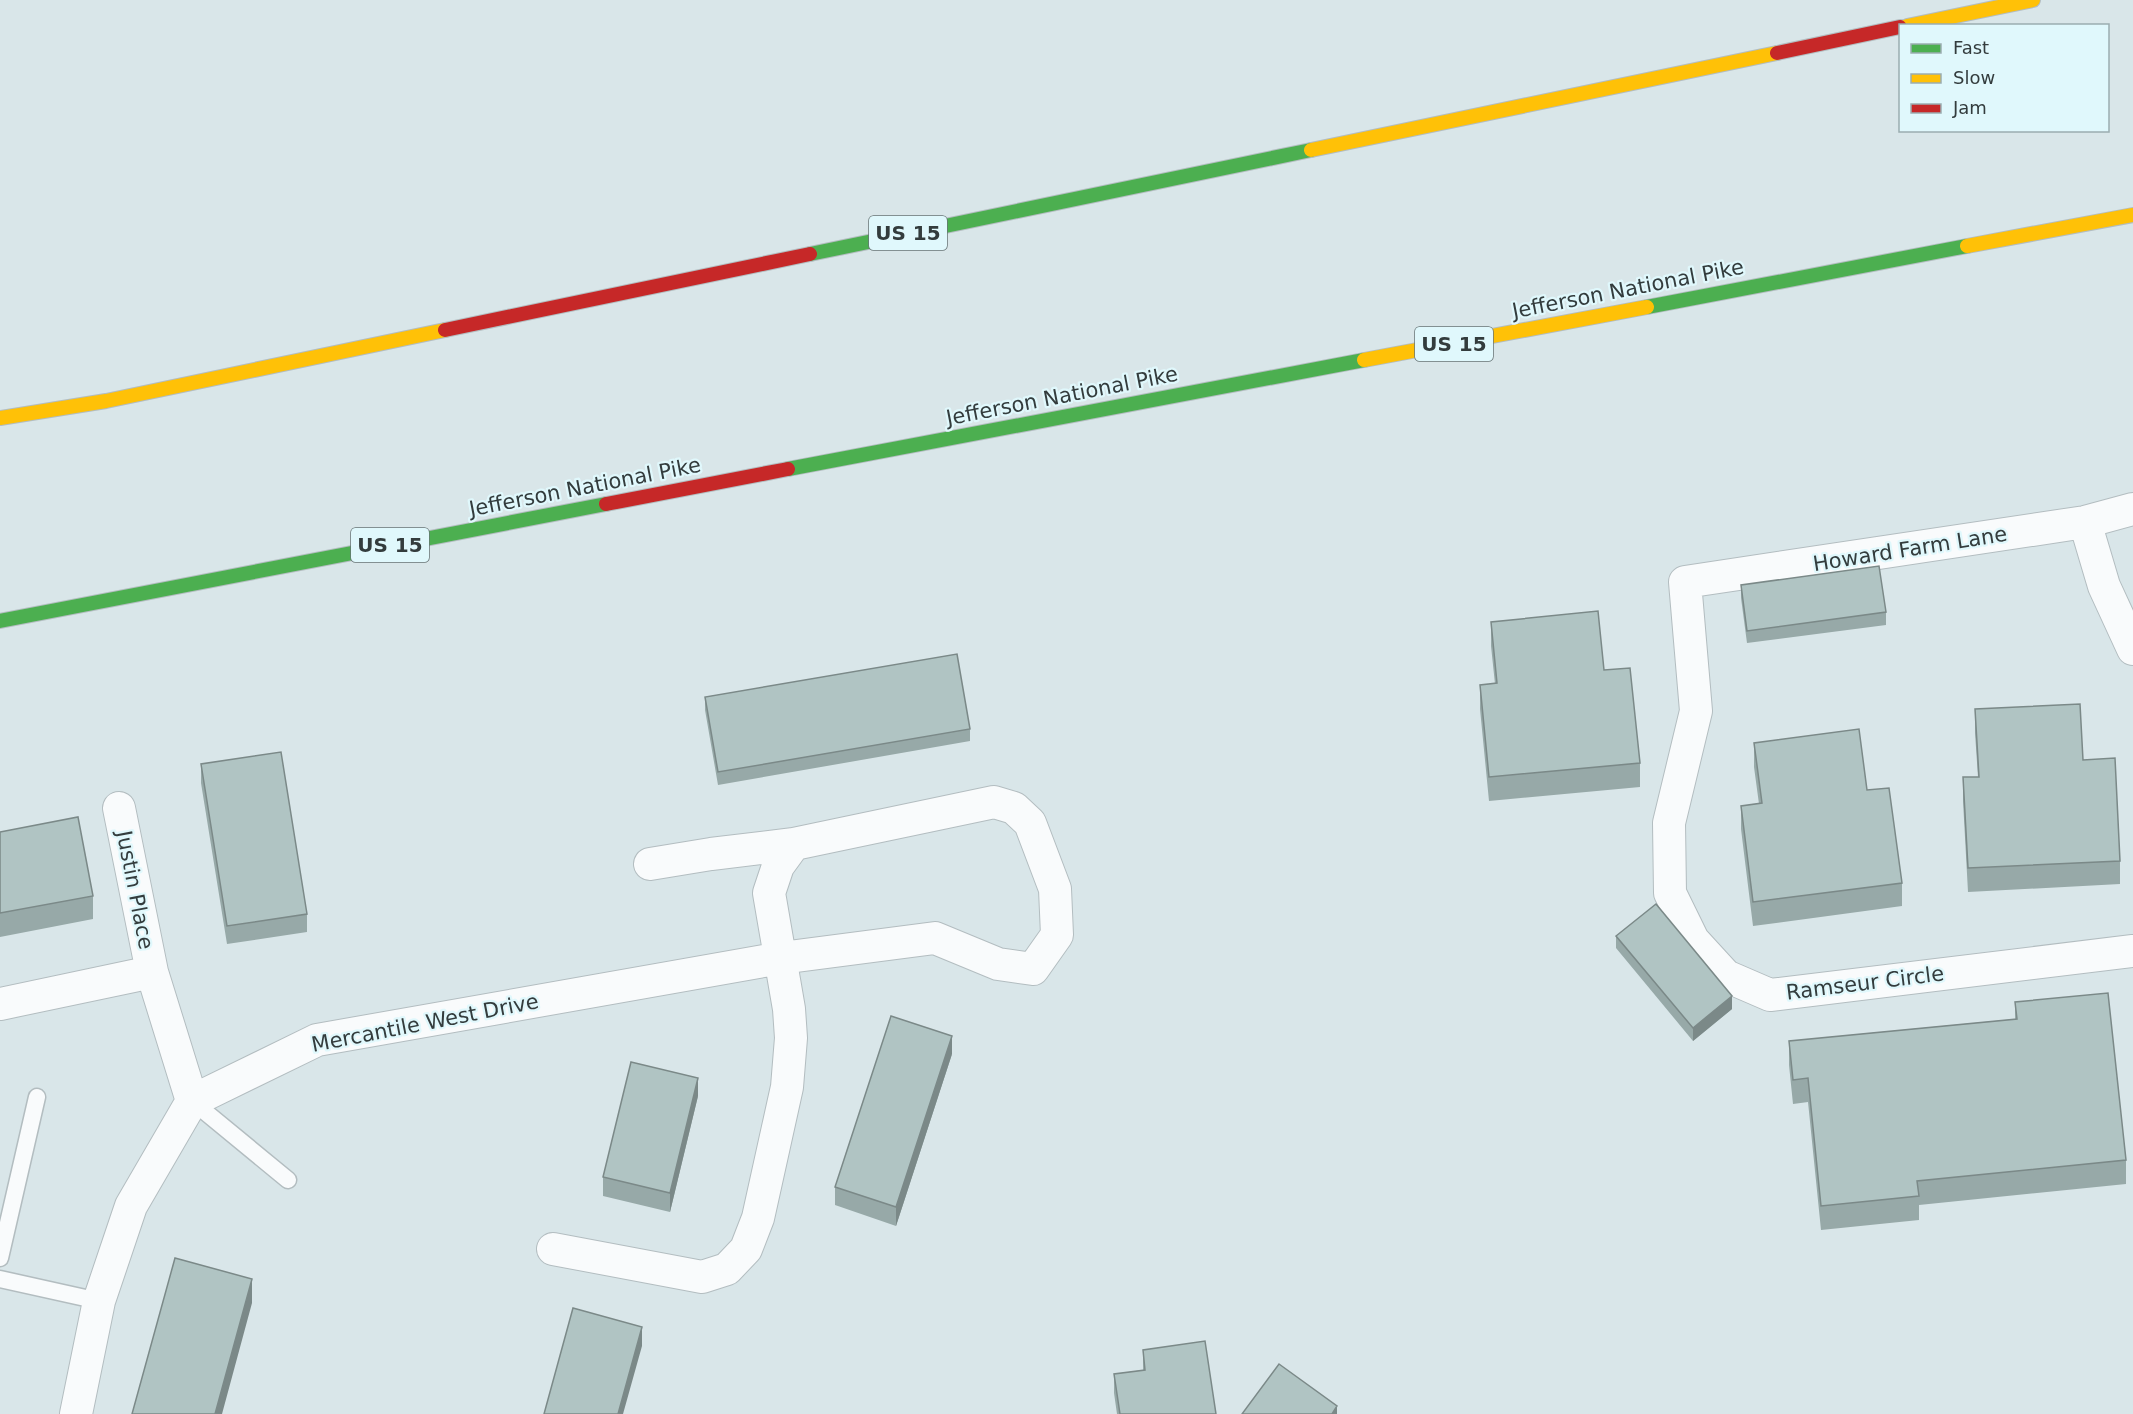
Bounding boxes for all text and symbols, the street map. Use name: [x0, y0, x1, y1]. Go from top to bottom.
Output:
legend: [1899, 24, 2109, 132]
text: Fast: [1953, 37, 1989, 58]
text: Slow: [1953, 67, 1995, 88]
text: Jam: [1952, 97, 1987, 118]
road number: US 15: [869, 216, 947, 250]
street label: Jefferson National Pike: [1508, 255, 1746, 324]
road number: US 15: [1415, 327, 1493, 361]
street label: Jefferson National Pike: [942, 362, 1180, 431]
street label: Jefferson National Pike: [465, 453, 703, 522]
street label: Howard Farm Lane: [1811, 522, 2009, 576]
road number: US 15: [351, 528, 429, 562]
street label: Justin Place: [111, 827, 158, 951]
street label: Ramseur Circle: [1785, 961, 1945, 1005]
street label: Mercantile West Drive: [309, 989, 541, 1057]

